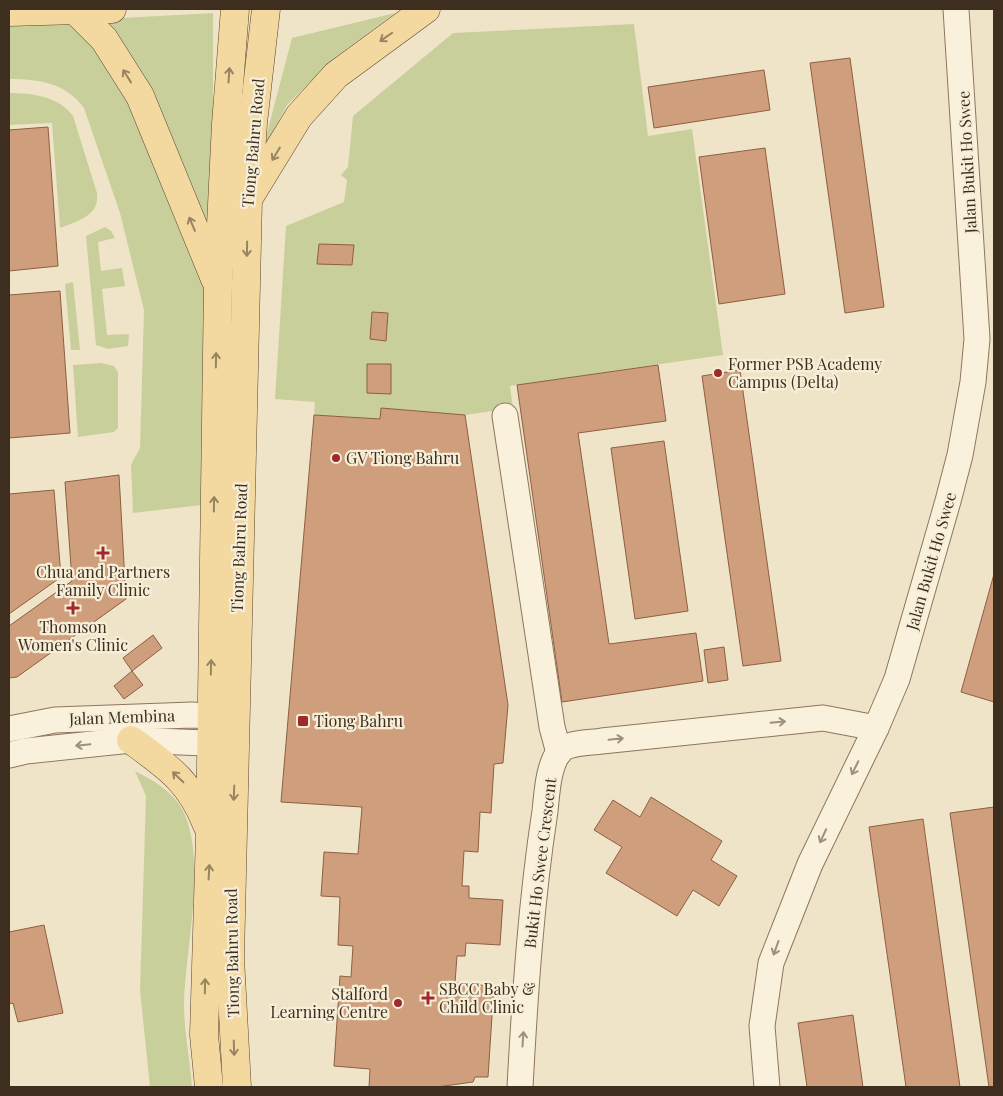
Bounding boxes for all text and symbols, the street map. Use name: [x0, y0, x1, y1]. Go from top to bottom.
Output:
one-way arrow: [379, 32, 393, 42]
one-way arrow: [225, 67, 234, 83]
one-way arrow: [122, 69, 132, 83]
street label: Tiong Bahru Road: [236, 78, 269, 208]
street label: Jalan Bukit Ho Swee: [952, 90, 981, 235]
one-way arrow: [271, 146, 281, 160]
one-way arrow: [187, 217, 196, 232]
one-way arrow: [242, 241, 251, 257]
one-way arrow: [211, 352, 221, 368]
place label: Former PSB Academy Campus (Delta): [728, 353, 882, 392]
marker: Former PSB Academy Campus (Delta): [712, 367, 724, 379]
place label: GV Tiong Bahru: [346, 447, 459, 468]
marker: GV Tiong Bahru: [330, 452, 342, 464]
street label: Tiong Bahru Road: [226, 483, 251, 613]
street label: Jalan Bukit Ho Swee: [900, 489, 960, 633]
one-way arrow: [209, 496, 218, 512]
marker: Chua and Partners Family Clinic: [96, 546, 110, 560]
place label: Chua and Partners Family Clinic: [36, 561, 170, 600]
marker: Thomson Women's Clinic: [66, 601, 80, 615]
place label: Thomson Women's Clinic: [17, 616, 128, 655]
one-way arrow: [206, 659, 216, 675]
street label: Jalan Membina: [68, 704, 175, 729]
place label: Tiong Bahru: [314, 710, 403, 731]
marker: Tiong Bahru: [296, 714, 310, 728]
one-way arrow: [769, 717, 785, 727]
one-way arrow: [608, 734, 624, 744]
one-way arrow: [75, 740, 91, 750]
one-way arrow: [850, 760, 859, 775]
one-way arrow: [172, 771, 184, 783]
street label: Bukit Ho Swee Crescent: [519, 776, 560, 950]
one-way arrow: [229, 785, 238, 801]
one-way arrow: [817, 828, 827, 843]
one-way arrow: [204, 864, 213, 880]
street label: Tiong Bahru Road: [220, 888, 243, 1018]
one-way arrow: [771, 939, 780, 955]
one-way arrow: [200, 978, 210, 994]
place label: SBCC Baby & Child Clinic: [439, 978, 536, 1017]
place label: Stalford Learning Centre: [270, 983, 388, 1022]
marker: SBCC Baby & Child Clinic: [421, 991, 435, 1005]
marker: Stalford Learning Centre: [392, 997, 404, 1009]
one-way arrow: [519, 1031, 528, 1047]
one-way arrow: [229, 1039, 238, 1055]

